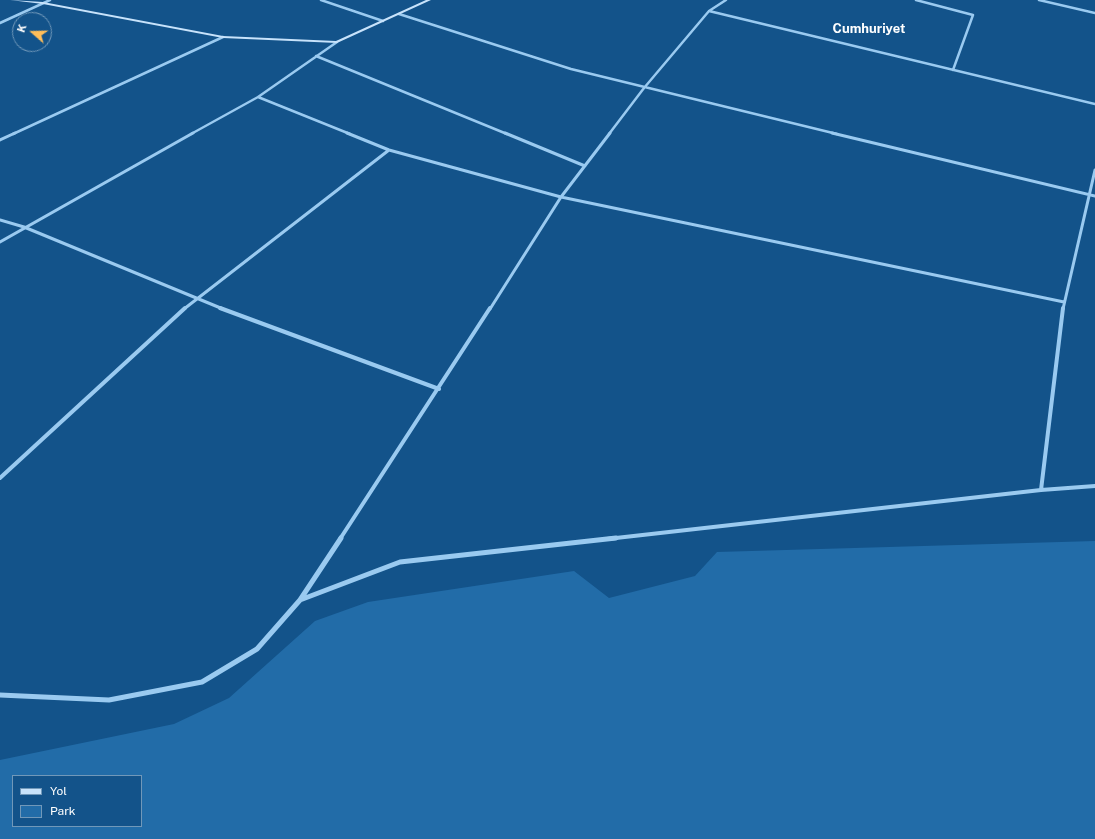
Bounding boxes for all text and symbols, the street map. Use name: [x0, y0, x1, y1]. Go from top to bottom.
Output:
north arrow: [12, 12, 52, 52]
district label: Cumhuriyet: [833, 21, 905, 37]
text: K: [15, 22, 29, 34]
legend: [12, 775, 142, 827]
text: Yol: [50, 784, 67, 798]
text: Park: [50, 804, 76, 818]

